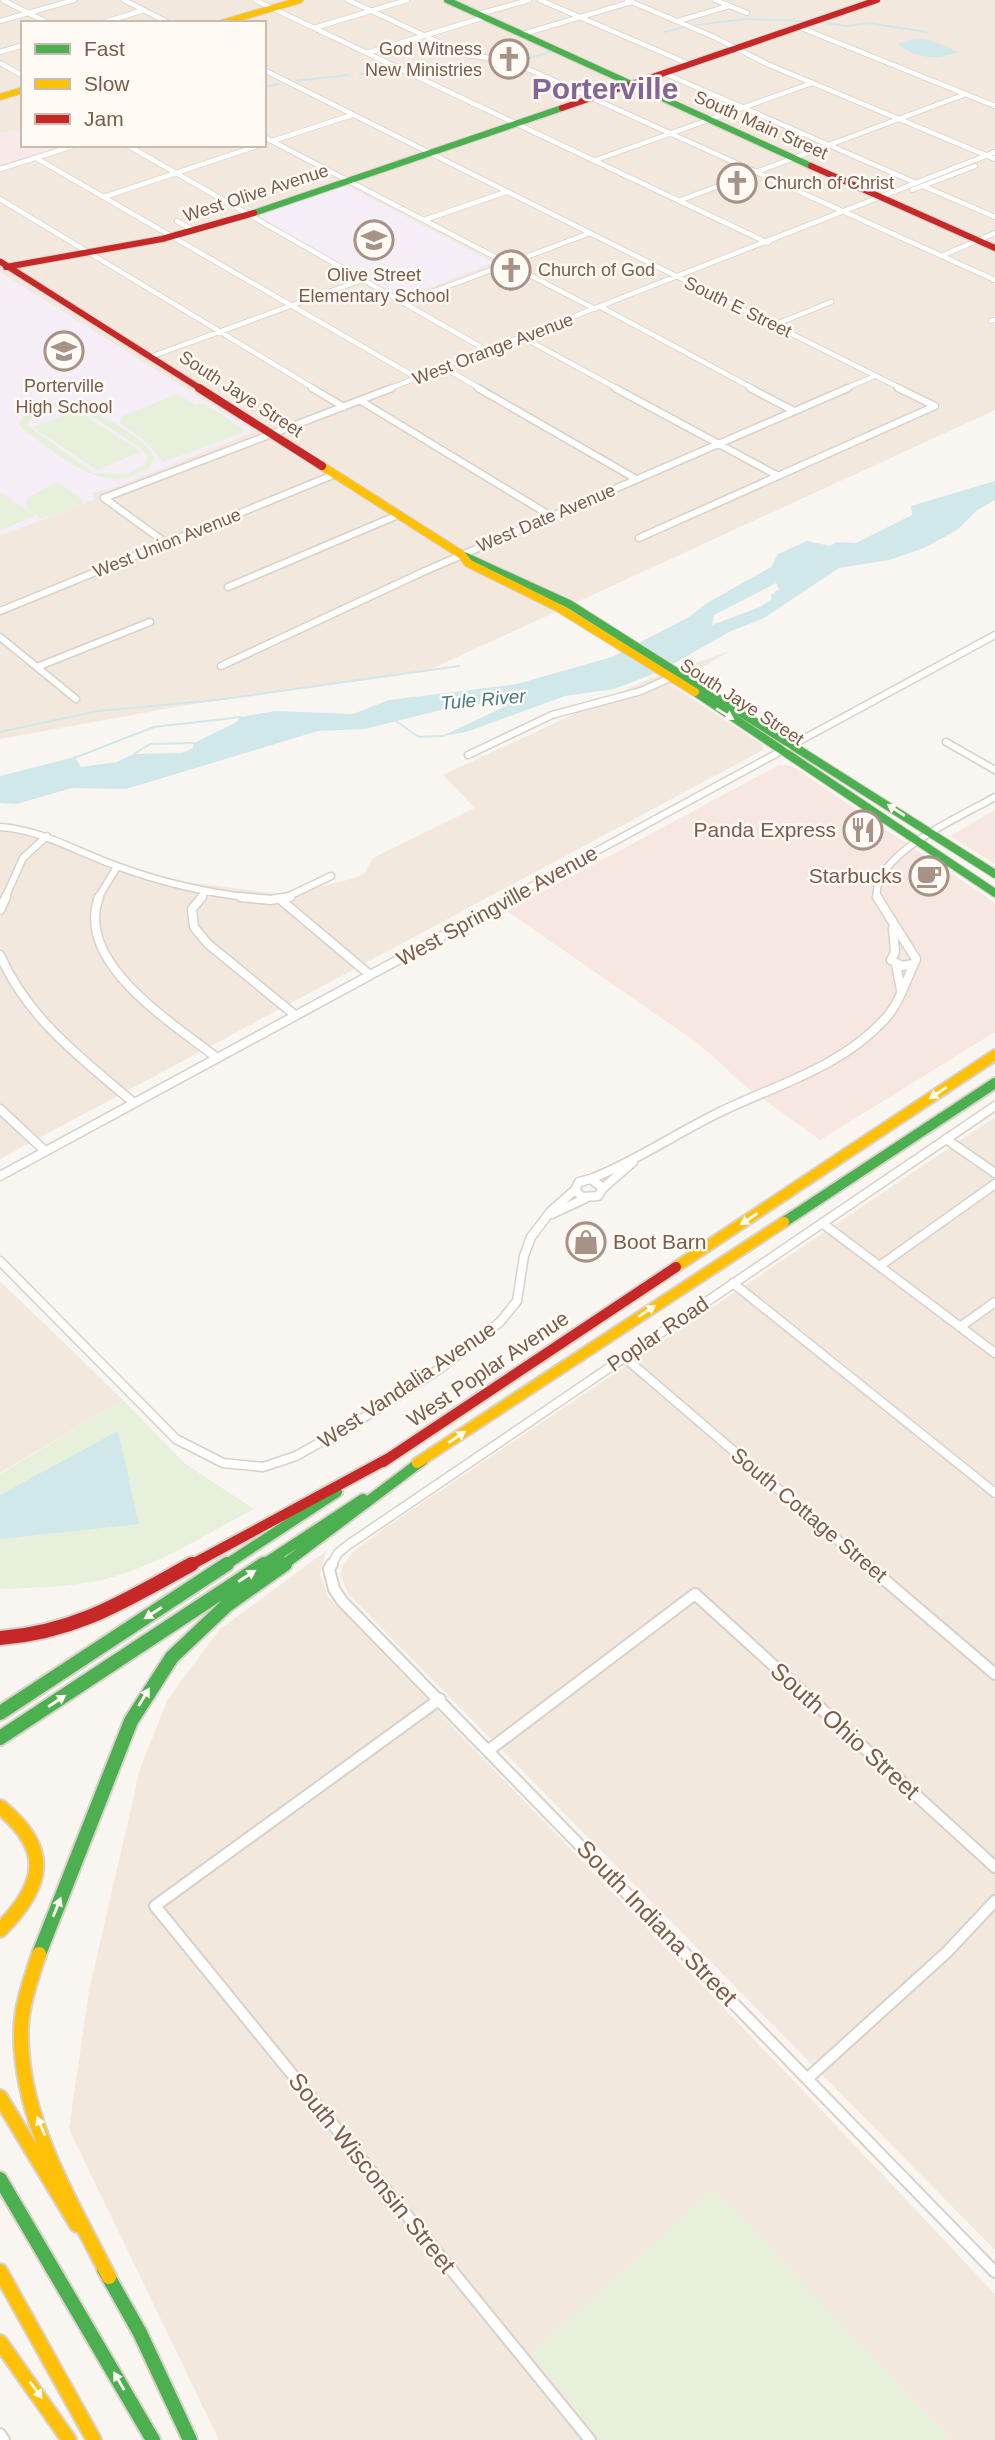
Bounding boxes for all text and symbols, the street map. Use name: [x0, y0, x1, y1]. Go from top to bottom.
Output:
legend: [21, 21, 266, 147]
text: Fast: [84, 37, 125, 60]
church icon: God Witness New Ministries: [488, 38, 530, 80]
place label: God Witness New Ministries: [365, 39, 482, 80]
text: Slow: [84, 72, 130, 95]
district label: Porterville: [532, 72, 678, 105]
street label: South Main Street: [691, 87, 831, 163]
text: Jam: [84, 107, 124, 130]
street label: West Olive Avenue: [181, 160, 331, 226]
church icon: Church of Christ: [716, 162, 758, 204]
place label: Church of Christ: [764, 173, 894, 193]
school or university icon: Olive Street Elementary School: [353, 219, 395, 261]
church icon: Church of God: [490, 249, 532, 291]
place label: Church of God: [538, 260, 655, 280]
place label: Olive Street Elementary School: [298, 265, 450, 306]
street label: South E Street: [681, 272, 795, 342]
street label: West Orange Avenue: [410, 309, 576, 389]
school or university icon: Porterville High School: [43, 330, 85, 372]
street label: South Jaye Street: [176, 347, 306, 441]
place label: Porterville High School: [15, 376, 113, 417]
street label: West Date Avenue: [474, 480, 618, 556]
street label: West Union Avenue: [90, 504, 244, 582]
street label: South Jaye Street: [677, 655, 807, 749]
water label: Tule River: [440, 685, 527, 714]
one-way arrow: [715, 707, 734, 720]
one-way arrow: [887, 804, 906, 817]
restaurant icon: Panda Express: [842, 809, 884, 851]
place label: Panda Express: [694, 818, 836, 841]
street label: West Springville Avenue: [392, 841, 601, 970]
cafe icon: Starbucks: [908, 855, 950, 897]
place label: Starbucks: [809, 864, 902, 887]
one-way arrow: [929, 1086, 947, 1100]
one-way arrow: [739, 1212, 758, 1225]
shop icon: Boot Barn: [565, 1221, 607, 1263]
place label: Boot Barn: [613, 1230, 706, 1253]
street label: Poplar Road: [603, 1291, 713, 1376]
one-way arrow: [638, 1304, 656, 1318]
street label: West Poplar Avenue: [403, 1306, 573, 1431]
street label: West Vandalia Avenue: [314, 1317, 500, 1453]
one-way arrow: [448, 1430, 466, 1444]
street label: South Cottage Street: [727, 1443, 892, 1587]
one-way arrow: [237, 1569, 257, 1582]
one-way arrow: [143, 1606, 163, 1619]
street label: South Ohio Street: [765, 1657, 926, 1805]
one-way arrow: [138, 1687, 150, 1706]
one-way arrow: [48, 1694, 66, 1708]
street label: South Indiana Street: [572, 1835, 743, 2011]
one-way arrow: [52, 1896, 63, 1917]
street label: South Wisconsin Street: [283, 2067, 462, 2278]
one-way arrow: [35, 2115, 46, 2136]
one-way arrow: [113, 2371, 125, 2390]
one-way arrow: [28, 2381, 42, 2399]

